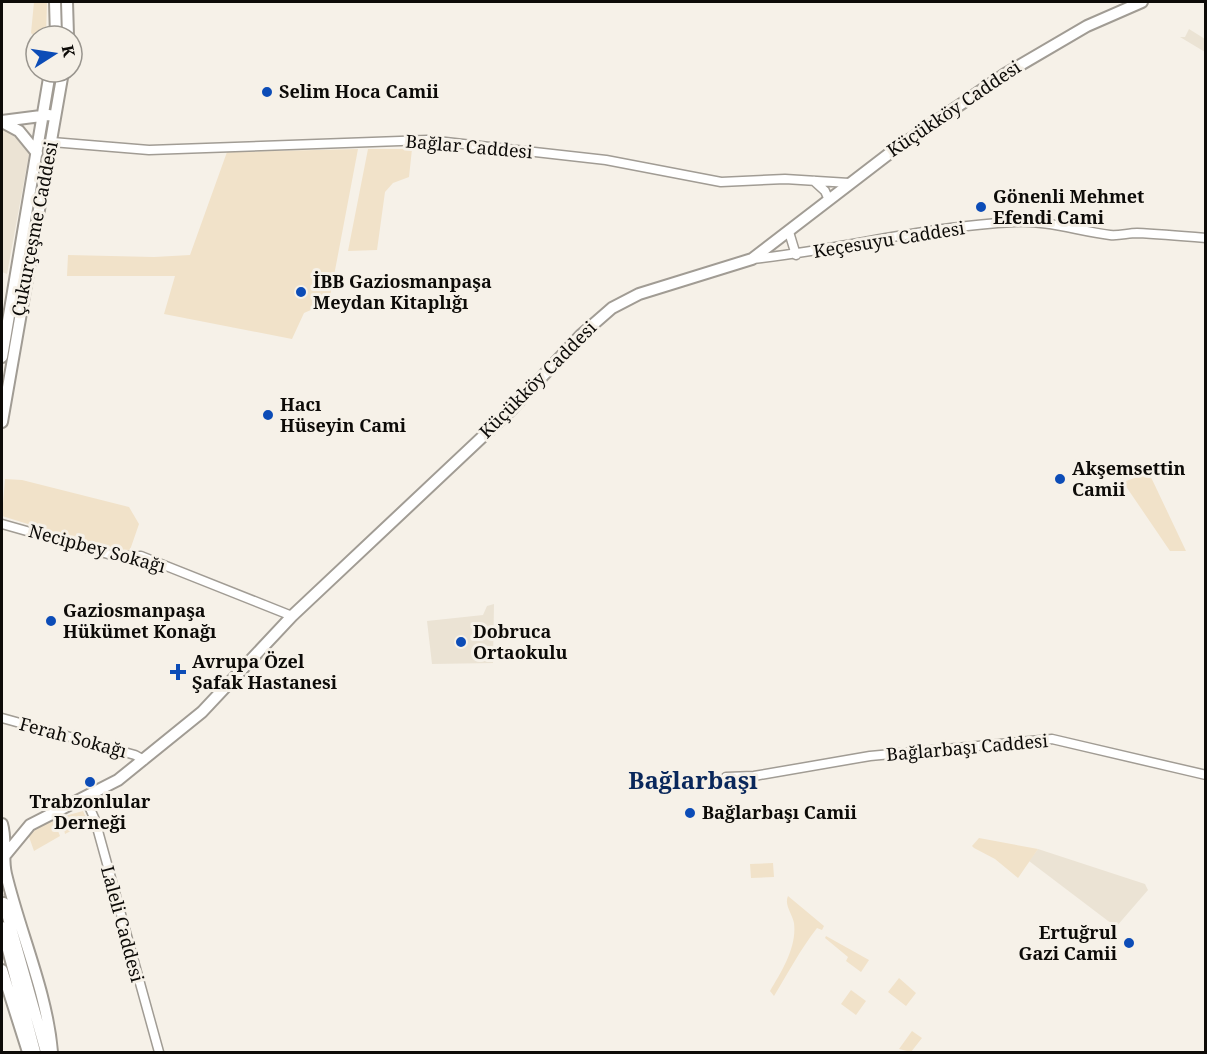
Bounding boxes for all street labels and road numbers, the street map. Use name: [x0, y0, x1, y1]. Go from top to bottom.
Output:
street label: Küçükköy Caddesi: [882, 54, 1025, 162]
street label: Bağlar Caddesi: [405, 129, 534, 164]
street label: Çukurçeşme Caddesi: [5, 139, 63, 318]
street label: Keçesuyu Caddesi: [811, 215, 967, 263]
street label: Küçükköy Caddesi: [474, 315, 601, 443]
street label: Necipbey Sokağı: [26, 518, 169, 578]
street label: Ferah Sokağı: [17, 711, 130, 763]
street label: Bağlarbaşı Caddesi: [885, 728, 1049, 766]
street label: Laleli Caddesi: [96, 863, 150, 985]

